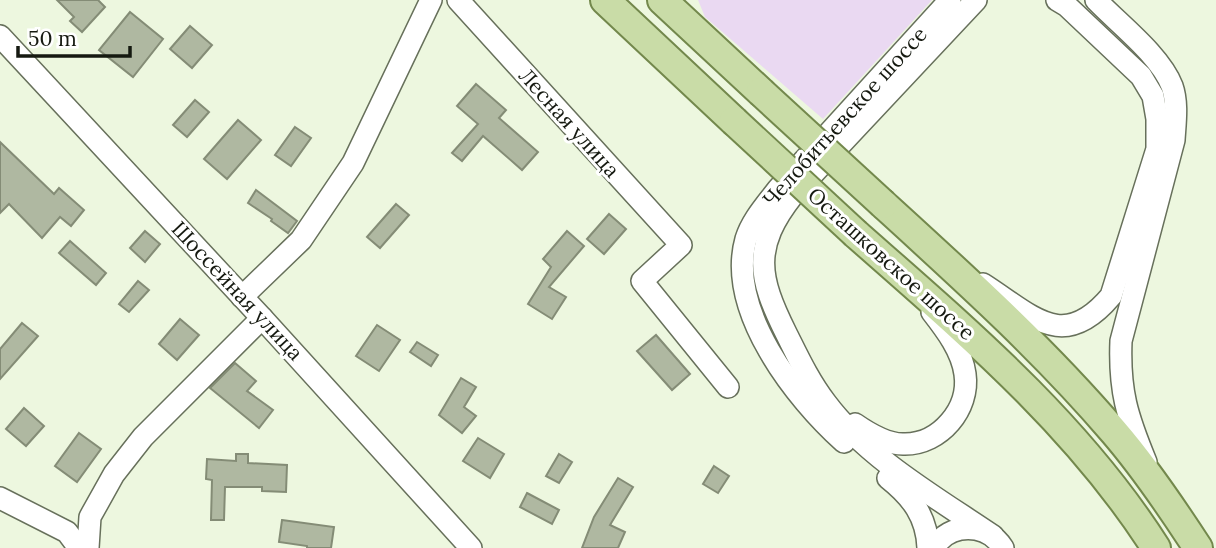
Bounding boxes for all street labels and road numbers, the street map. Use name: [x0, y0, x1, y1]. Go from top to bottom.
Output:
street label: Челобитьевское шоссе: [757, 21, 933, 212]
street label: Лесная улица: [513, 62, 626, 183]
street label: Осташковское шоссе: [802, 182, 980, 346]
street label: Шоссейная улица: [166, 215, 309, 366]

